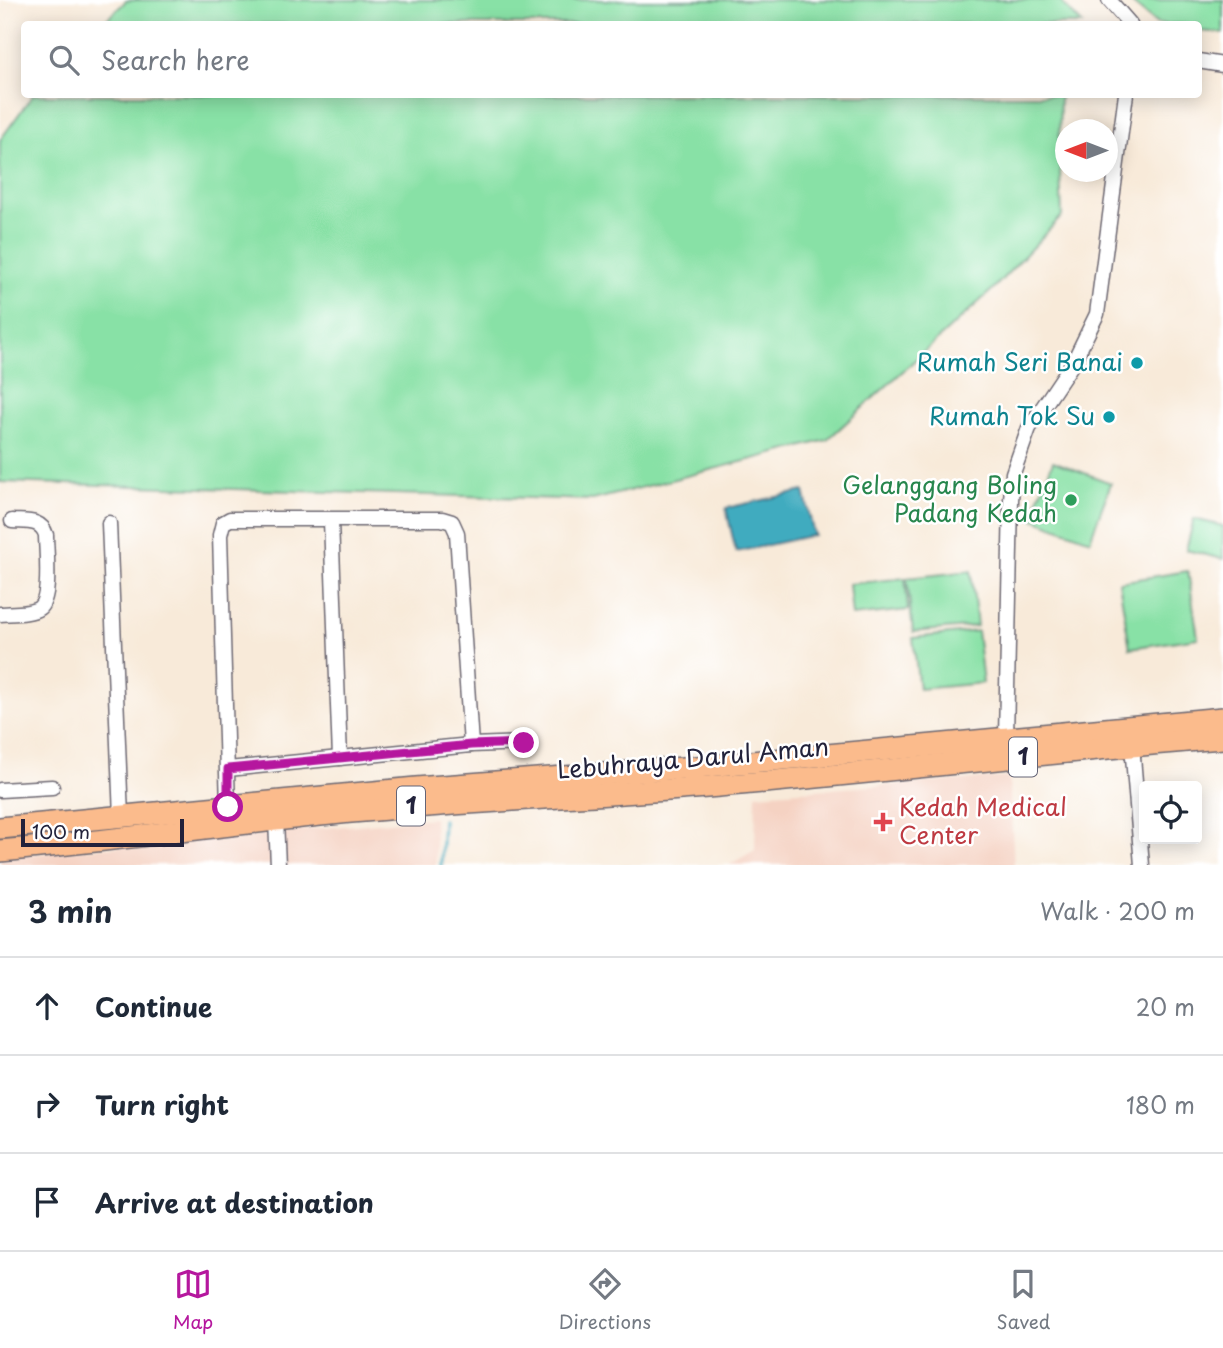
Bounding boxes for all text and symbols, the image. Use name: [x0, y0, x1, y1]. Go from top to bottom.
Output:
search box: [21, 21, 1202, 98]
text: Search here: [101, 40, 250, 79]
icon: search: [45, 41, 83, 79]
north arrow: [1055, 119, 1118, 182]
place label: Rumah Seri Banai: [917, 343, 1123, 379]
marker: Rumah Seri Banai: [1129, 355, 1145, 371]
place label: Rumah Tok Su: [929, 397, 1095, 433]
marker: Rumah Tok Su: [1101, 409, 1117, 425]
place label: Gelanggang Boling Padang Kedah: [842, 466, 1057, 530]
marker: Gelanggang Boling Padang Kedah: [1063, 492, 1079, 508]
route end: [508, 727, 539, 758]
street label: Lebuhraya Darul Aman: [556, 727, 830, 787]
road number: 1: [1009, 737, 1037, 776]
map controls: [1139, 781, 1202, 844]
button: locate: [1139, 781, 1202, 844]
road number: 1: [397, 786, 425, 826]
place label: Kedah Medical Center: [899, 788, 1067, 852]
route start: [212, 791, 243, 822]
marker: Kedah Medical Center: [873, 812, 893, 832]
scale bar: [21, 816, 184, 848]
text: 100 m: [32, 817, 90, 845]
text: 3 min: [28, 888, 113, 933]
text: Walk · 200 m: [1040, 893, 1195, 928]
icon: ahead: [28, 987, 66, 1025]
text: Continue: [95, 987, 212, 1026]
text: 20 m: [1136, 989, 1195, 1024]
icon: right: [28, 1085, 66, 1123]
text: Turn right: [95, 1085, 229, 1124]
text: 180 m: [1126, 1087, 1195, 1122]
icon: arrive: [28, 1183, 66, 1221]
text: Arrive at destination: [95, 1183, 374, 1222]
tab: Map: [173, 1265, 213, 1335]
tab: Directions: [559, 1265, 651, 1335]
tab: Saved: [996, 1265, 1050, 1335]

